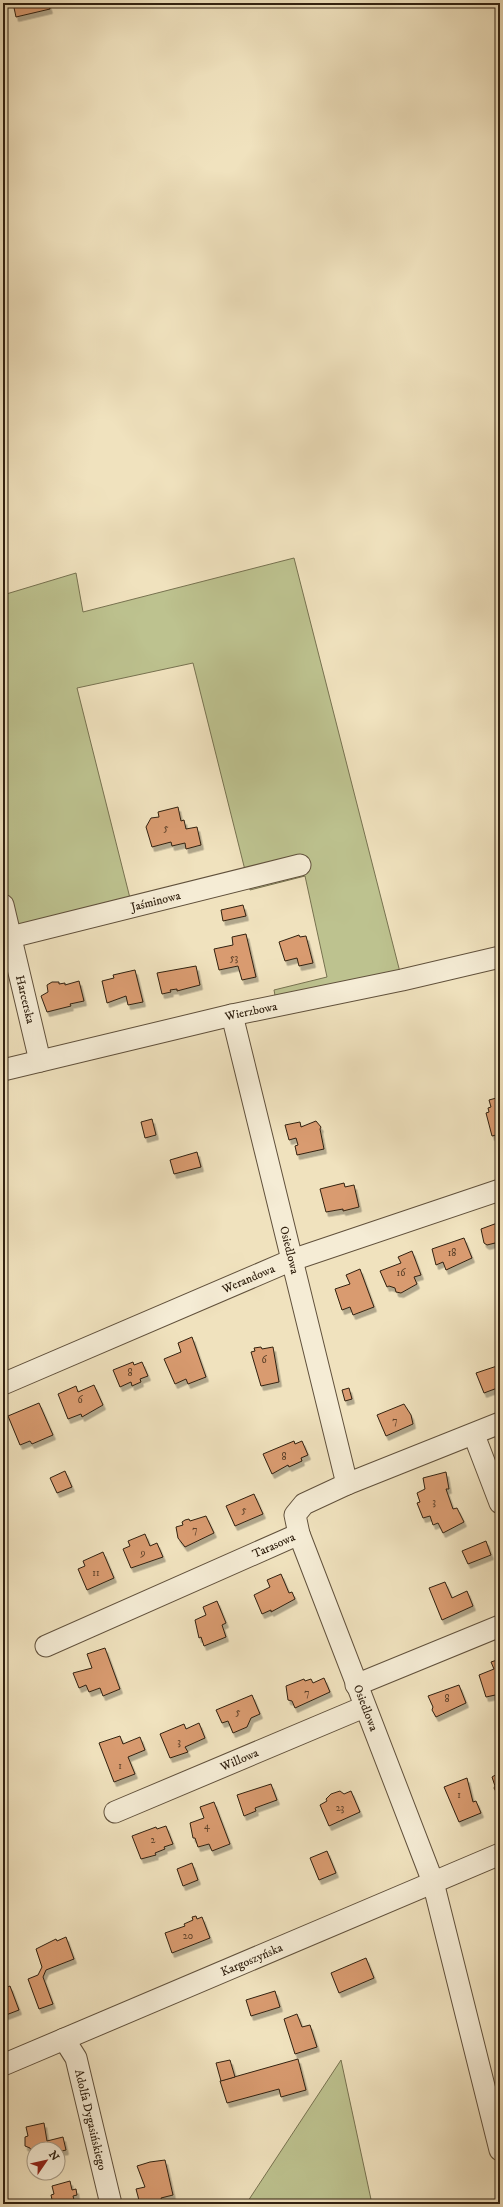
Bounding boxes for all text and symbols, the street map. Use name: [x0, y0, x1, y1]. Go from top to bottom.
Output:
house number: 5: [164, 822, 169, 834]
street label: Jaśminowa: [128, 887, 183, 915]
house number: 53: [230, 952, 239, 964]
street label: Harcerska: [12, 974, 39, 1026]
street label: Wierzbowa: [222, 998, 279, 1024]
street label: Osiedlowa: [277, 1225, 303, 1276]
house number: 18: [448, 1247, 456, 1259]
street label: Werandowa: [219, 1260, 278, 1297]
house number: 16: [397, 1267, 406, 1279]
house number: 6: [261, 1354, 267, 1366]
house number: 8: [127, 1367, 133, 1379]
house number: 6: [77, 1394, 83, 1406]
house number: 7: [392, 1415, 398, 1427]
house number: 8: [281, 1451, 287, 1463]
house number: 3: [432, 1496, 436, 1508]
house number: 5: [242, 1504, 247, 1516]
house number: 7: [192, 1524, 198, 1536]
street label: Tarasowa: [250, 1529, 298, 1561]
house number: 9: [140, 1547, 146, 1559]
house number: 11: [92, 1567, 100, 1579]
street label: Osiedlowa: [350, 1682, 382, 1734]
house number: 7: [304, 1687, 310, 1699]
house number: 8: [444, 1693, 450, 1705]
house number: 5: [236, 1706, 241, 1718]
house number: 3: [177, 1736, 181, 1748]
street label: Willowa: [217, 1745, 261, 1775]
house number: 1: [118, 1760, 122, 1772]
house number: 1: [457, 1789, 461, 1801]
house number: 23: [336, 1802, 345, 1814]
house number: 4: [204, 1820, 210, 1832]
house number: 2: [151, 1834, 156, 1846]
house number: 20: [183, 1930, 193, 1942]
street label: Kargoszyńska: [218, 1939, 286, 1979]
street label: Adolfa Dygasińskiego: [71, 2068, 110, 2172]
north arrow: [26, 2141, 66, 2181]
text: N: [45, 2148, 62, 2164]

